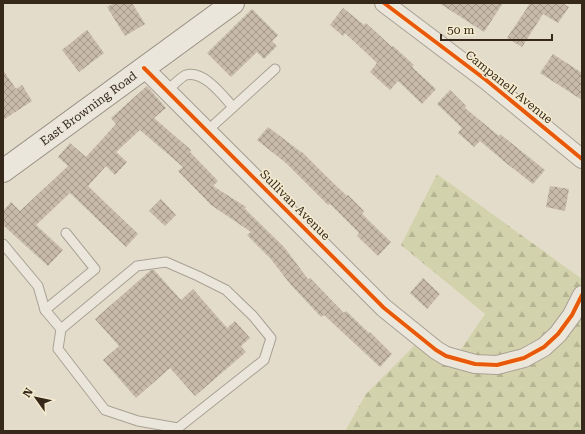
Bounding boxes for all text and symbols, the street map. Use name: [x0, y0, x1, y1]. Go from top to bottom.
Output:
scale bar: [441, 16, 552, 42]
text: 50 m: [447, 23, 474, 37]
street label: Campanell Avenue: [463, 48, 556, 127]
street label: East Browning Road: [38, 68, 140, 148]
street label: Sullivan Avenue: [257, 167, 333, 243]
north arrow: [16, 378, 56, 418]
text: N: [20, 385, 36, 400]

